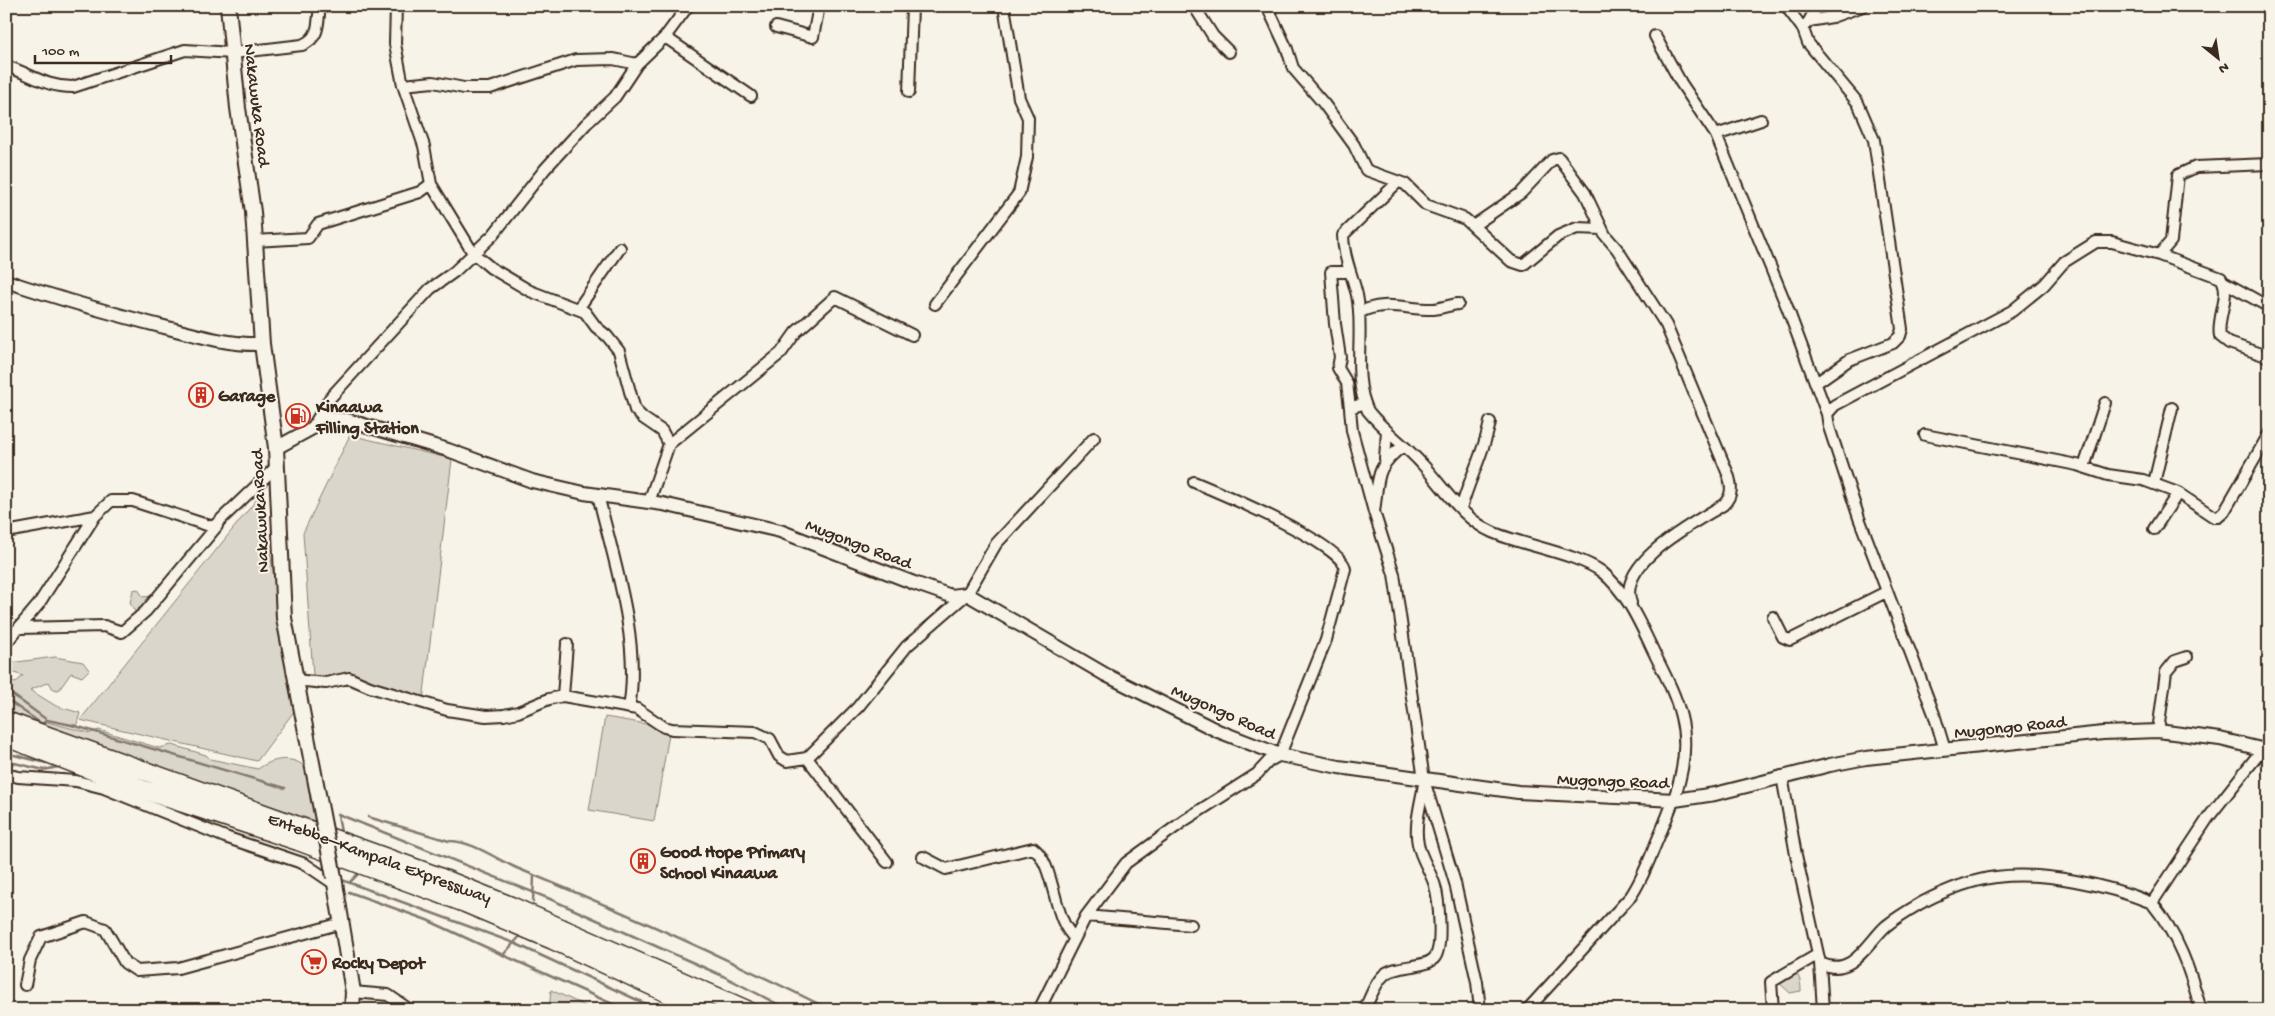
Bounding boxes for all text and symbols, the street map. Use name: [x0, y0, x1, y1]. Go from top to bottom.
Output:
scale bar: [35, 32, 171, 64]
north arrow: [2192, 32, 2242, 82]
text: 100 m: [41, 43, 80, 61]
street label: Nakawuka Road: [238, 43, 274, 169]
text: N: [2215, 57, 2231, 77]
building icon: Garage: [188, 382, 214, 408]
place label: Garage: [218, 387, 276, 408]
place label: Kinaawa Filling Station: [315, 398, 419, 440]
fuel station icon: Kinaawa Filling Station: [285, 403, 311, 429]
street label: Nakawuka Road: [248, 447, 275, 573]
street label: Mugongo Road: [802, 515, 916, 576]
street label: Mugongo Road: [1167, 681, 1280, 746]
street label: Mugongo Road: [1953, 712, 2069, 745]
street label: Mugongo Road: [1556, 770, 1671, 795]
street label: Entebbe–Kampala Expressway: [264, 809, 494, 910]
place label: Good Hope Primary School Kinaawa: [660, 843, 805, 885]
building icon: Good Hope Primary School Kinaawa: [630, 848, 656, 874]
supermarket icon: Rocky Depot: [301, 949, 327, 975]
place label: Rocky Depot: [331, 954, 426, 975]

